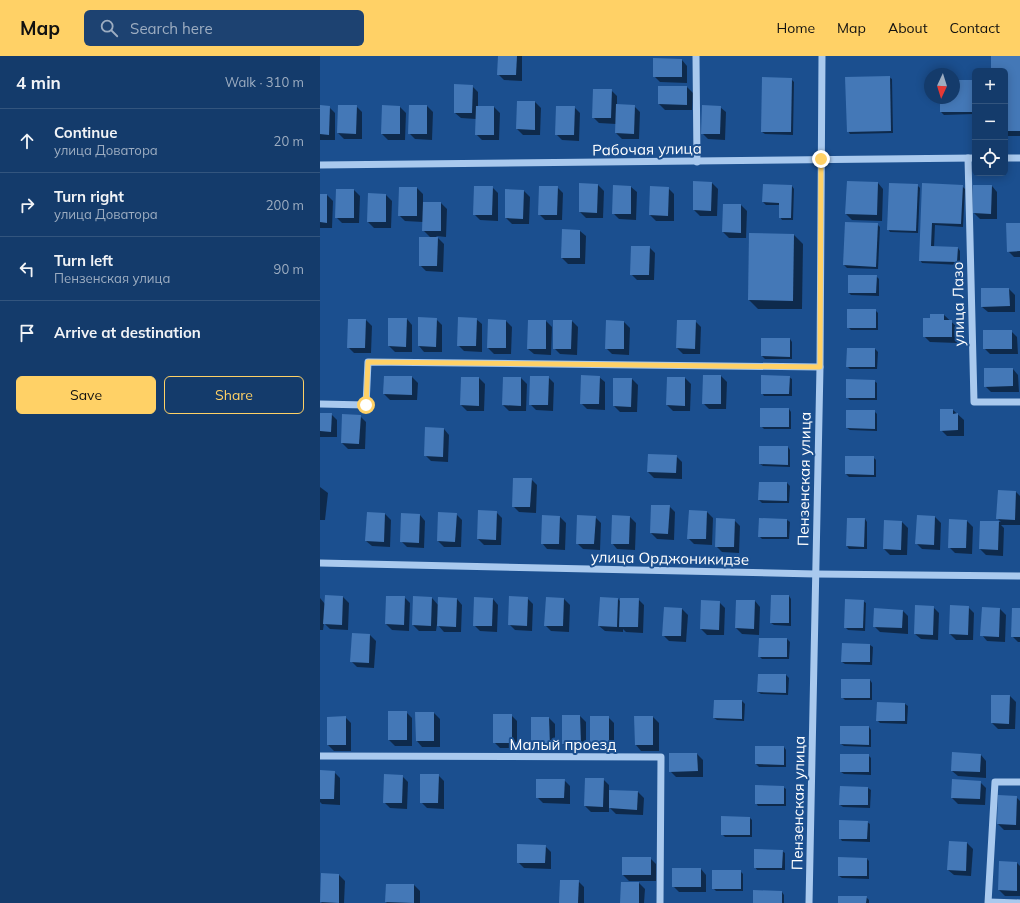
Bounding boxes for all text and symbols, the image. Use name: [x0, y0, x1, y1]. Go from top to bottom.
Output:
search box: [84, 10, 364, 46]
text: Map: [20, 16, 60, 40]
icon: search: [98, 17, 120, 39]
text: Search here: [130, 19, 213, 38]
text: Home: [776, 19, 815, 37]
text: Map: [837, 19, 866, 37]
text: About: [888, 19, 928, 37]
text: Contact: [950, 19, 1000, 37]
north arrow: [924, 68, 960, 104]
map controls: [972, 68, 1008, 176]
button: +: [972, 68, 1008, 104]
text: 4 min: [16, 72, 61, 93]
text: Walk · 310 m: [225, 74, 304, 90]
button: −: [972, 104, 1008, 140]
text: Continue: [54, 123, 117, 142]
icon: ahead: [16, 130, 38, 152]
text: 20 m: [274, 133, 304, 149]
street label: Рабочая улица: [592, 139, 702, 159]
button: locate: [972, 140, 1008, 176]
text: улица Доватора: [54, 142, 158, 158]
route end: [812, 150, 830, 168]
text: Turn right: [54, 187, 124, 206]
icon: right: [16, 194, 38, 216]
text: 200 m: [266, 197, 304, 213]
text: улица Доватора: [54, 206, 158, 222]
text: Turn left: [54, 251, 113, 270]
icon: left: [16, 258, 38, 280]
text: 90 m: [274, 261, 304, 277]
street label: улица Лазо: [948, 262, 968, 346]
text: Пензенская улица: [54, 270, 170, 286]
icon: arrive: [16, 322, 38, 344]
text: Arrive at destination: [54, 323, 201, 342]
button: Save: [16, 376, 156, 414]
button: Share: [164, 376, 304, 414]
route start: [357, 396, 375, 414]
street label: Пензенская улица: [793, 412, 815, 546]
street label: улица Орджоникидзе: [591, 547, 749, 569]
street label: Малый проезд: [510, 735, 616, 754]
street label: Пензенская улица: [787, 736, 809, 870]

